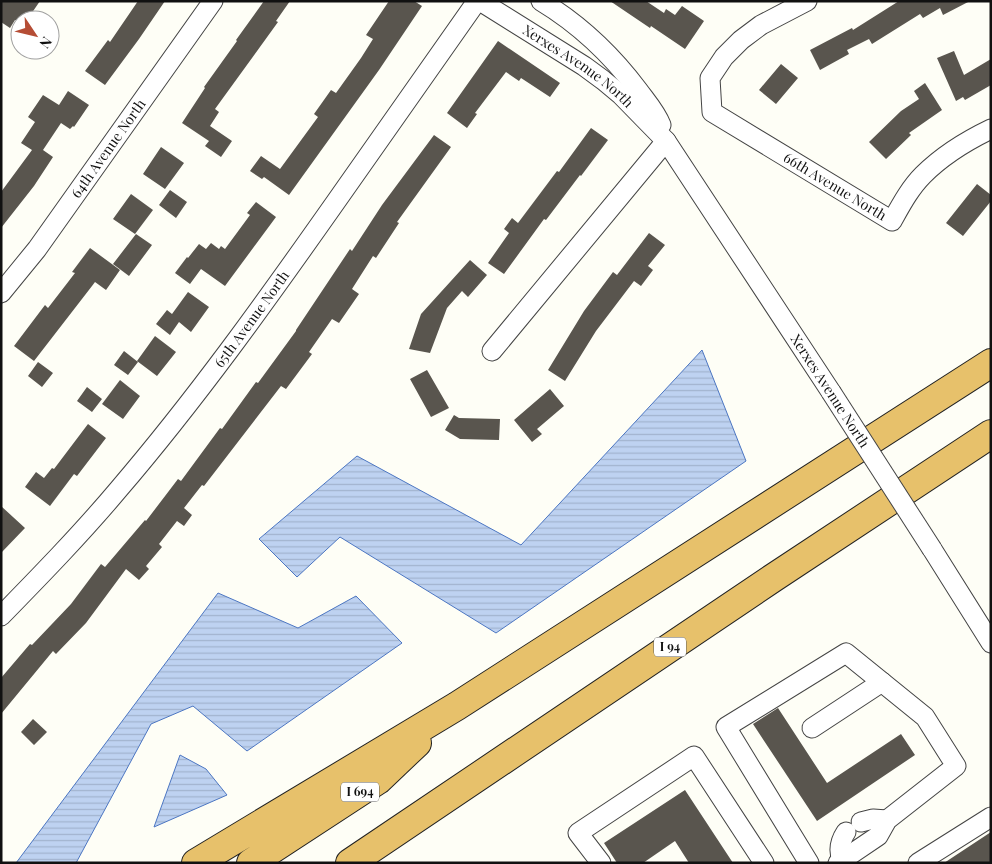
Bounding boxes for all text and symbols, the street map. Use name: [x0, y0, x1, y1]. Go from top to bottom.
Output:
north arrow: [10, 10, 60, 60]
street label: Xerxes Avenue North: [519, 20, 639, 112]
text: N: [35, 33, 57, 52]
street label: 64th Avenue North: [66, 94, 150, 201]
street label: 66th Avenue North: [780, 148, 891, 225]
street label: 65th Avenue North: [209, 266, 294, 371]
street label: Xerxes Avenue North: [787, 330, 875, 452]
road number: I 94: [654, 638, 686, 656]
road number: I 694: [341, 782, 379, 802]

